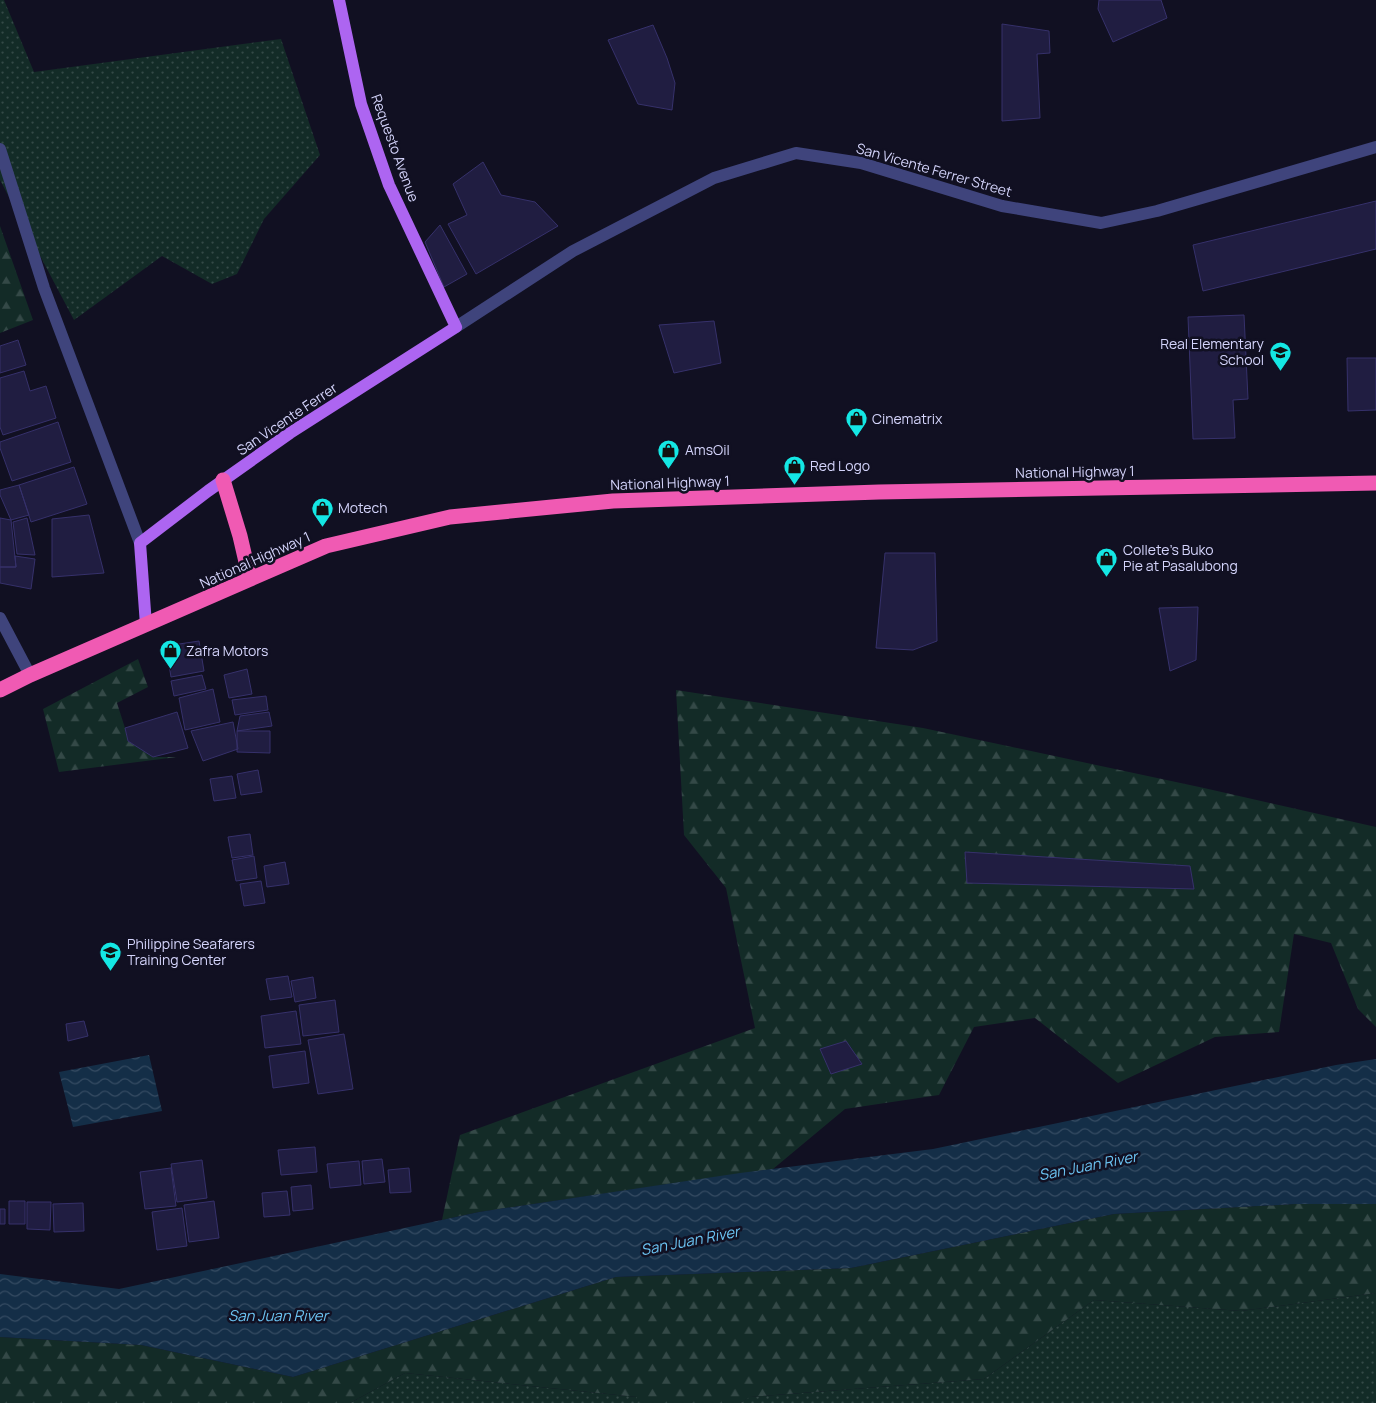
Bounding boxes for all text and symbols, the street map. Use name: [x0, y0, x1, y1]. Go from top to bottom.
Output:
street label: Requesto Avenue: [367, 91, 424, 204]
street label: San Vicente Ferrer Street: [854, 138, 1015, 201]
place label: Real Elementary School: [1160, 334, 1265, 369]
school or university icon: Real Elementary School: [1268, 340, 1292, 371]
street label: San Vicente Ferrer: [233, 378, 341, 459]
shop icon: Cinematrix: [844, 407, 868, 438]
place label: Cinematrix: [872, 409, 943, 428]
shop icon: AmsOil: [657, 438, 681, 469]
place label: AmsOil: [685, 440, 730, 459]
shop icon: Red Logo: [782, 454, 806, 485]
place label: Red Logo: [810, 456, 870, 475]
street label: National Highway 1: [1015, 461, 1135, 482]
street label: National Highway 1: [610, 471, 730, 494]
shop icon: Motech: [310, 496, 334, 527]
place label: Motech: [338, 498, 388, 517]
street label: National Highway 1: [196, 527, 313, 593]
place label: Collete's Buko Pie at Pasalubong: [1123, 540, 1238, 575]
shop icon: Collete's Buko Pie at Pasalubong: [1095, 546, 1119, 577]
shop icon: Zafra Motors: [158, 639, 182, 670]
place label: Zafra Motors: [186, 641, 268, 660]
place label: Philippine Seafarers Training Center: [127, 934, 255, 969]
school or university icon: Philippine Seafarers Training Center: [99, 940, 123, 971]
water label: San Juan River: [1037, 1145, 1142, 1185]
water label: San Juan River: [639, 1220, 744, 1260]
water label: San Juan River: [228, 1305, 331, 1326]

